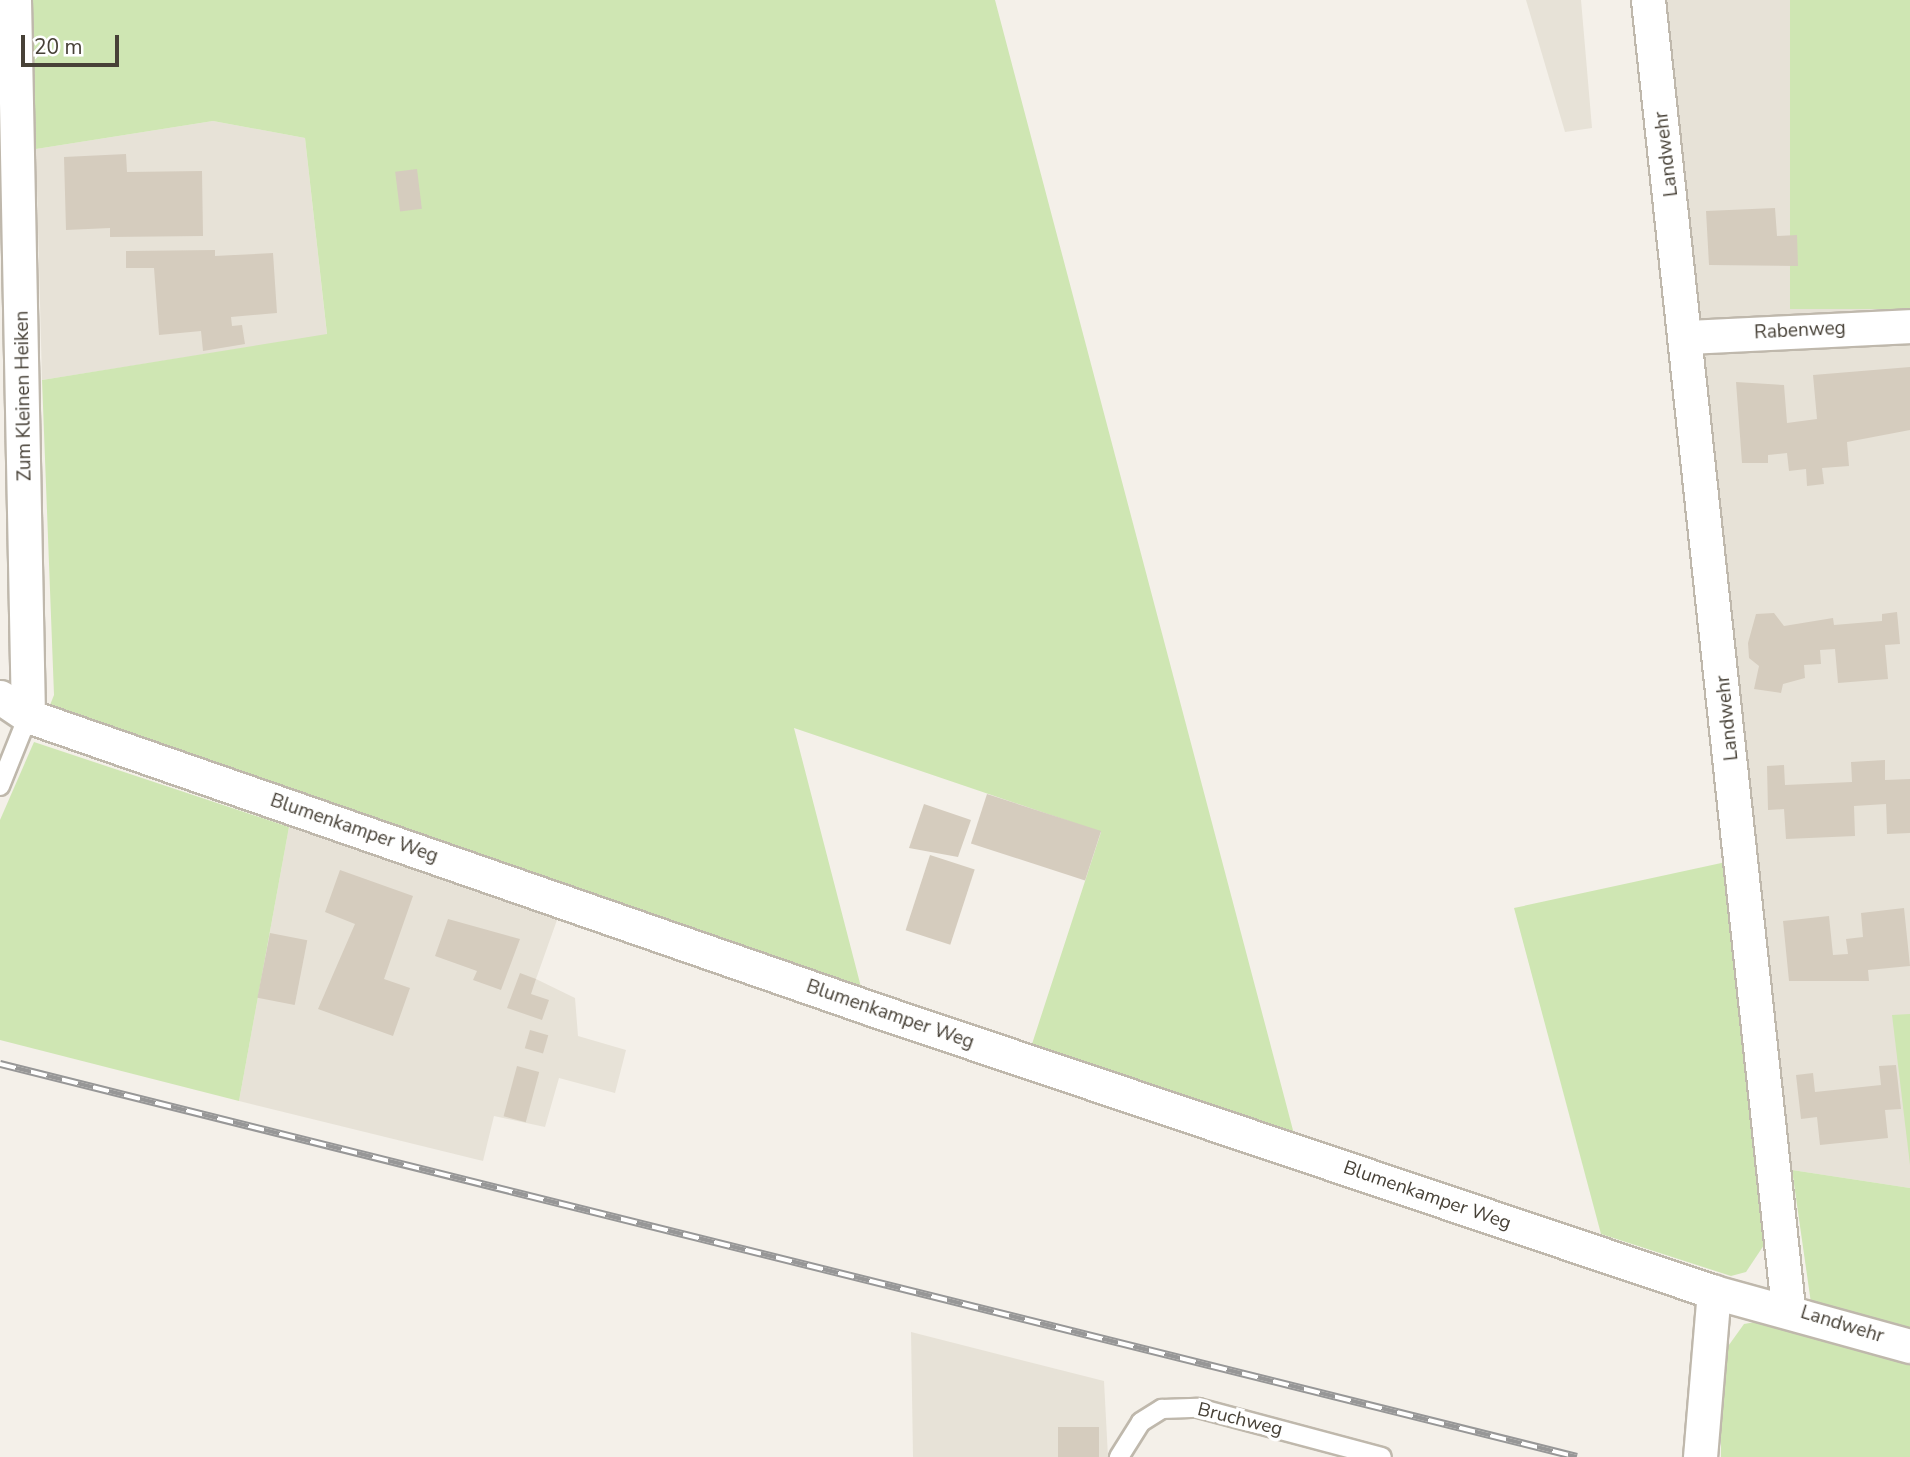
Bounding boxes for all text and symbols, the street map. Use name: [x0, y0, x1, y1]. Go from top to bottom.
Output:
scale bar: [24, 21, 122, 65]
text: 20 m: [34, 33, 83, 61]
street label: Landwehr: [1650, 110, 1684, 198]
street label: Zum Kleinen Heiken: [11, 311, 37, 481]
street label: Rabenweg: [1754, 317, 1846, 345]
street label: Landwehr: [1712, 674, 1744, 762]
street label: Blumenkamper Weg: [267, 790, 441, 868]
street label: Blumenkamper Weg: [803, 976, 977, 1054]
street label: Blumenkamper Weg: [1340, 1157, 1514, 1235]
street label: Landwehr: [1798, 1302, 1886, 1348]
street label: Bruchweg: [1195, 1398, 1285, 1442]

